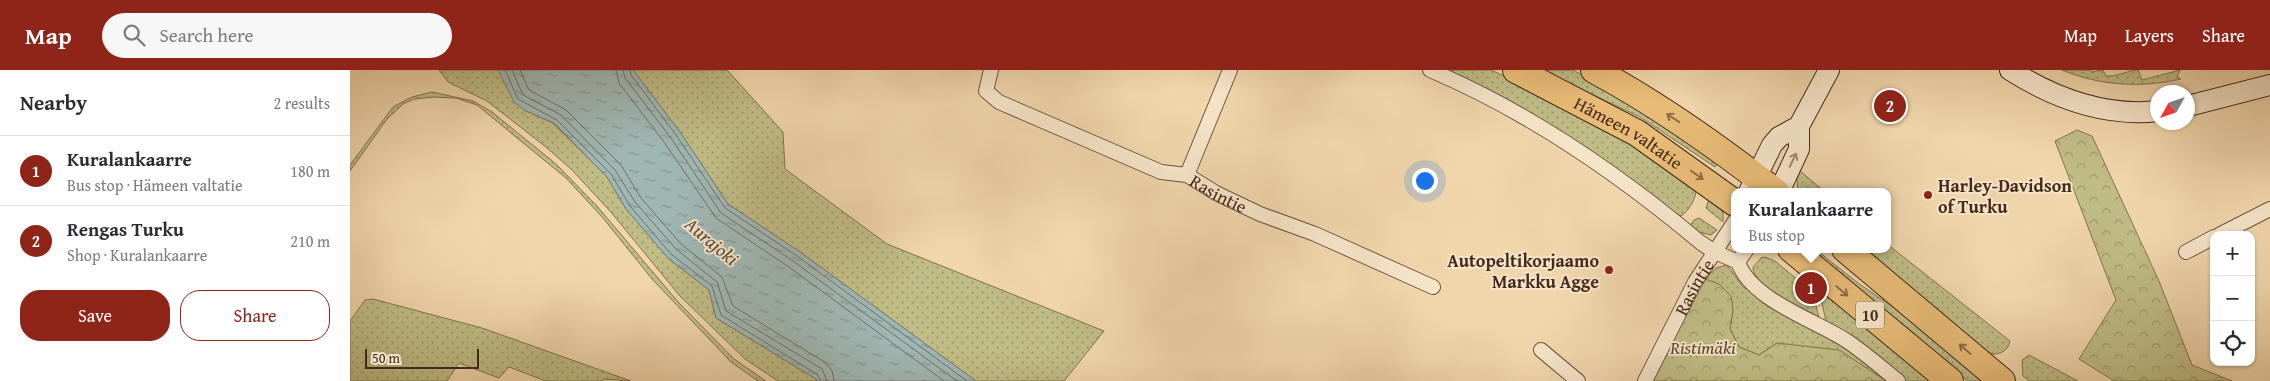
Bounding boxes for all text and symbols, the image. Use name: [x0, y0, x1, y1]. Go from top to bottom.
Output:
search box: [102, 13, 452, 58]
text: Map: [25, 18, 72, 53]
icon: search: [120, 21, 148, 49]
text: Search here: [160, 21, 253, 49]
text: Map: [2064, 22, 2097, 49]
text: Layers: [2125, 22, 2174, 49]
text: Share: [2202, 22, 2245, 49]
north arrow: [2150, 85, 2195, 130]
text: Nearby: [20, 87, 87, 118]
pin: 2: [1874, 87, 1906, 125]
street label: Hämeen valtatie: [1570, 89, 1689, 175]
text: 2 results: [273, 91, 330, 115]
one-way arrow: [1667, 113, 1681, 123]
text: Kuralankaarre: [67, 145, 192, 173]
one-way arrow: [1789, 153, 1798, 168]
text: 1: [32, 159, 40, 183]
text: 180 m: [290, 159, 330, 183]
street label: Rasintie: [1185, 167, 1252, 219]
your location: [1412, 168, 1438, 194]
one-way arrow: [1690, 170, 1704, 180]
place label: Harley-Davidson of Turku: [1938, 172, 2072, 220]
text: Bus stop · Hämeen valtatie: [67, 173, 242, 197]
popup: [1731, 188, 1891, 253]
marker: Harley-Davidson of Turku: [1922, 189, 1934, 201]
text: Kuralankaarre: [1749, 195, 1873, 223]
water label: Aurajoki: [678, 210, 745, 272]
text: Rengas Turku: [67, 215, 184, 243]
text: Bus stop: [1749, 223, 1805, 247]
text: 2: [32, 229, 40, 253]
text: 210 m: [290, 229, 330, 253]
map controls: [2210, 231, 2255, 366]
button: +: [2210, 231, 2255, 276]
text: Shop · Kuralankaarre: [67, 243, 207, 267]
place label: Autopeltikorjaamo Markku Agge: [1447, 247, 1599, 295]
street label: Rasintie: [1667, 253, 1720, 320]
marker: Autopeltikorjaamo Markku Agge: [1603, 264, 1615, 276]
pin: 1: [1795, 269, 1827, 307]
button: −: [2210, 276, 2255, 321]
one-way arrow: [1835, 286, 1848, 297]
button: Save: [20, 290, 170, 341]
button: Share: [180, 290, 330, 341]
road number: 10: [1856, 302, 1884, 328]
button: locate: [2210, 321, 2255, 366]
park label: Ristimäki: [1669, 334, 1736, 361]
one-way arrow: [1959, 344, 1972, 355]
scale bar: [365, 346, 479, 369]
text: 50 m: [372, 348, 400, 368]

